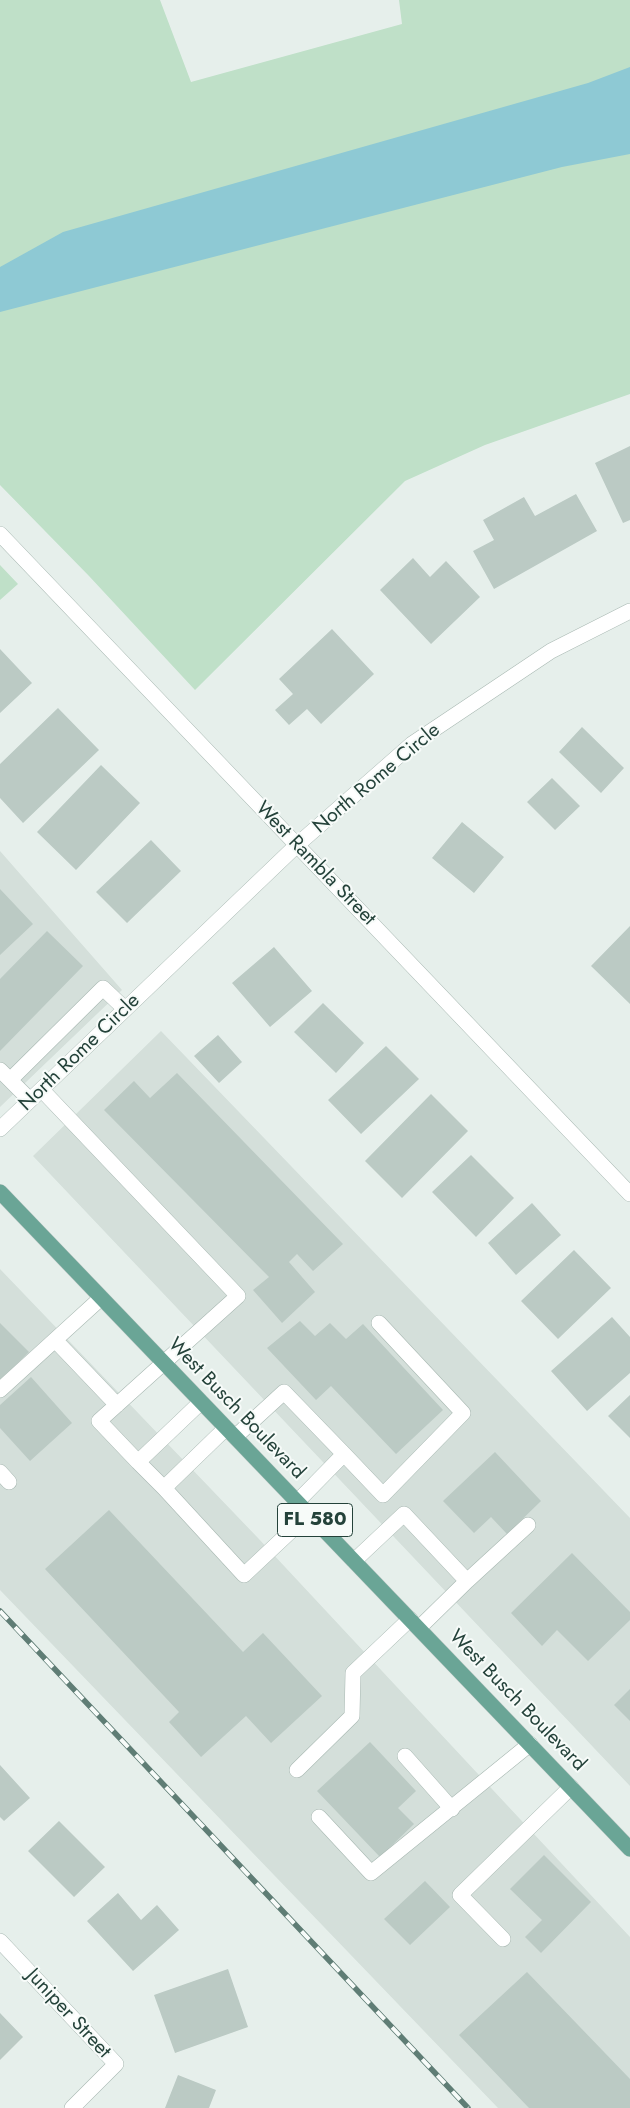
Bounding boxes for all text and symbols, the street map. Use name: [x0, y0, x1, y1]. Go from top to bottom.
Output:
street label: North Rome Circle: [309, 719, 445, 839]
street label: West Rambla Street: [250, 797, 380, 931]
street label: North Rome Circle: [15, 989, 145, 1117]
street label: West Busch Boulevard: [162, 1333, 310, 1485]
road number: FL 580: [278, 1504, 352, 1536]
street label: West Busch Boulevard: [443, 1625, 591, 1777]
street label: Juniper Street: [21, 1964, 115, 2064]

